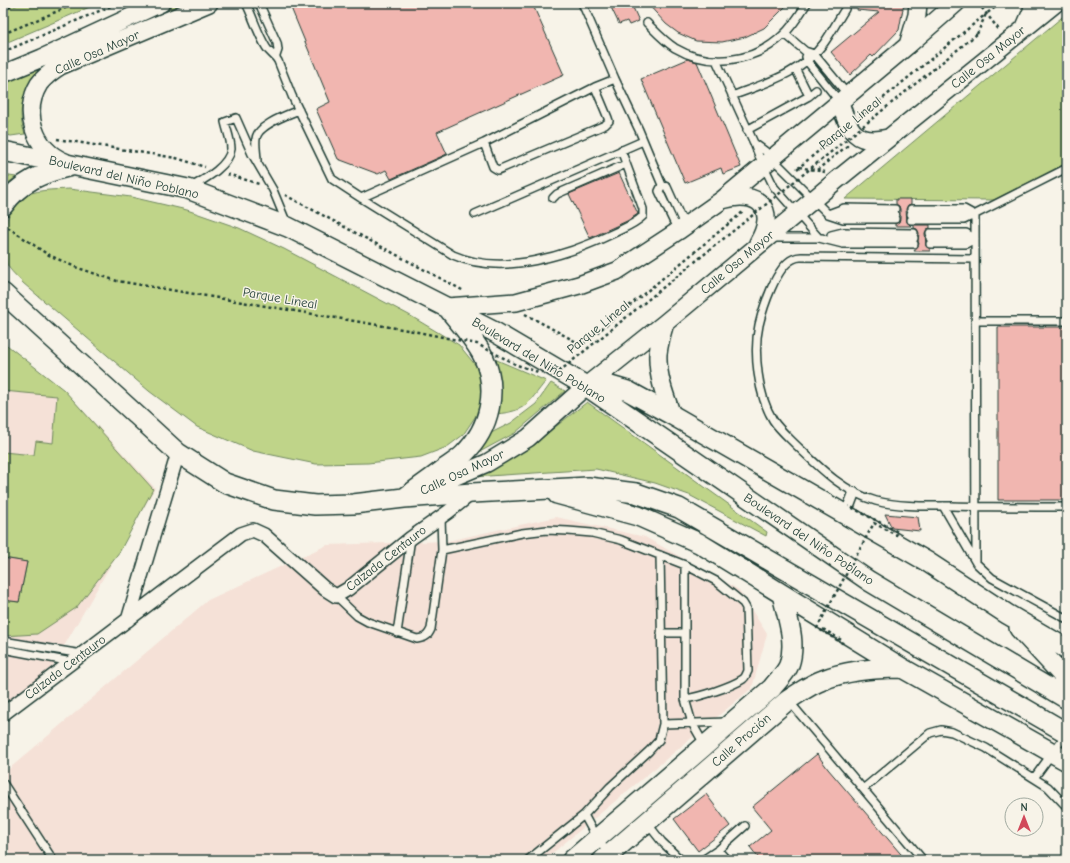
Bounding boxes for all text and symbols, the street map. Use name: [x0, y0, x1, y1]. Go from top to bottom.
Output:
street label: Calle Osa Mayor: [948, 22, 1029, 92]
street label: Calle Osa Mayor: [52, 26, 143, 77]
street label: Parque Lineal: [816, 93, 884, 153]
street label: Boulevard del Niño Poblano: [48, 152, 201, 202]
street label: Calle Osa Mayor: [697, 226, 777, 297]
street label: Parque Lineal: [242, 284, 318, 312]
street label: Parque Lineal: [564, 297, 632, 357]
street label: Boulevard del Niño Poblano: [469, 314, 609, 406]
street label: Calle Osa Mayor: [417, 446, 507, 498]
street label: Boulevard del Niño Poblano: [741, 490, 877, 588]
street label: Calzada Centauro: [343, 522, 429, 594]
street label: Calzada Centauro: [21, 632, 109, 702]
street label: Calle Proción: [708, 710, 774, 770]
north arrow: [1004, 797, 1044, 837]
text: N: [1020, 801, 1028, 814]

